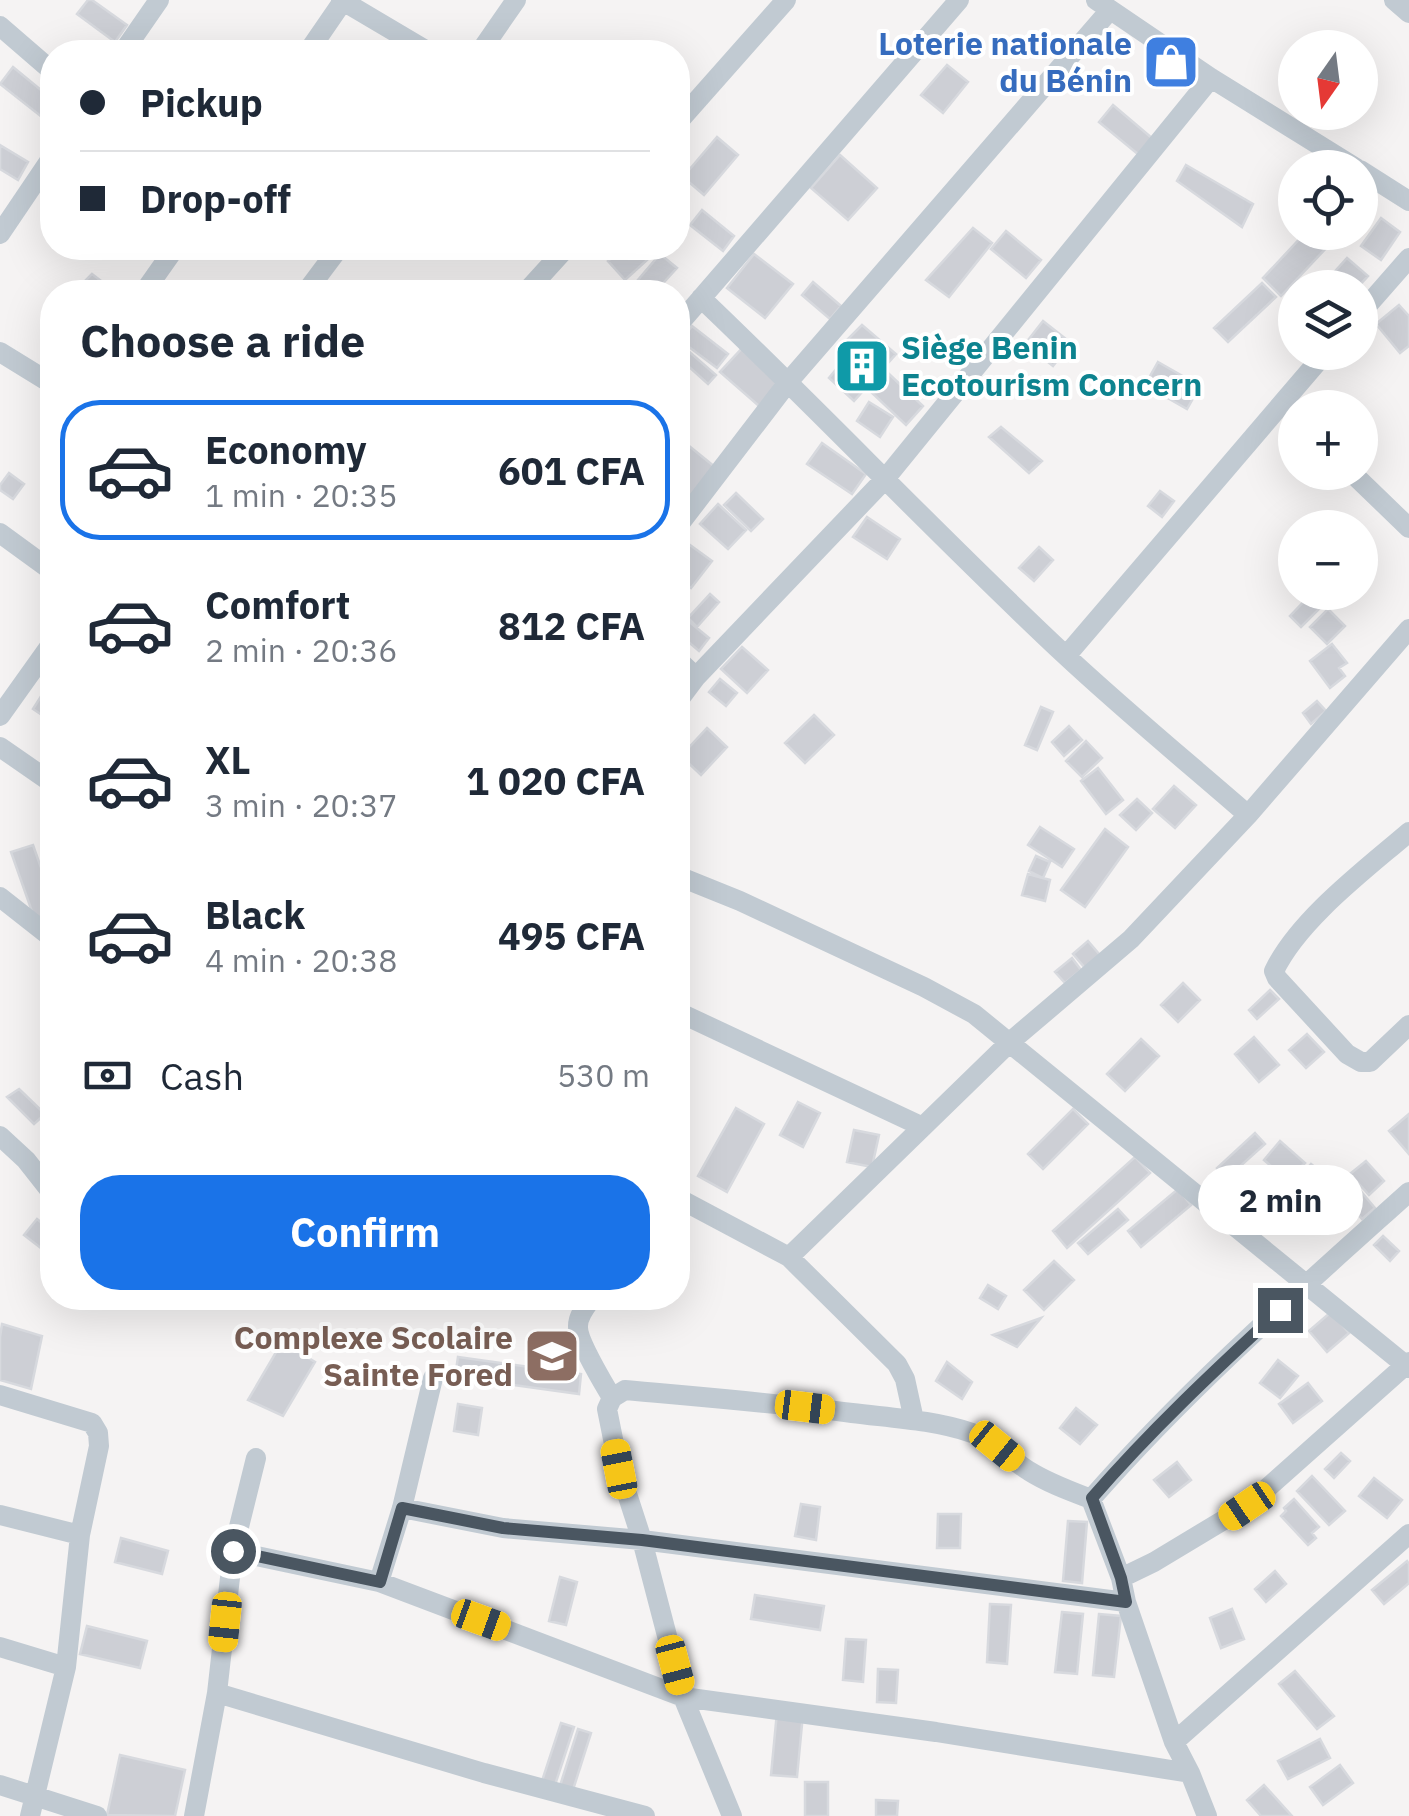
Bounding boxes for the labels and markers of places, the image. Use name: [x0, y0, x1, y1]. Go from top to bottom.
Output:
place label: Loterie nationale du Bénin: [878, 22, 1132, 101]
shop icon: Loterie nationale du Bénin: [1141, 32, 1201, 92]
place label: Siège Benin Ecotourism Concern: [901, 326, 1202, 405]
building icon: Siège Benin Ecotourism Concern: [832, 336, 892, 396]
place label: Complexe Scolaire Sainte Fored: [234, 1316, 513, 1395]
school or university icon: Complexe Scolaire Sainte Fored: [522, 1326, 582, 1386]

